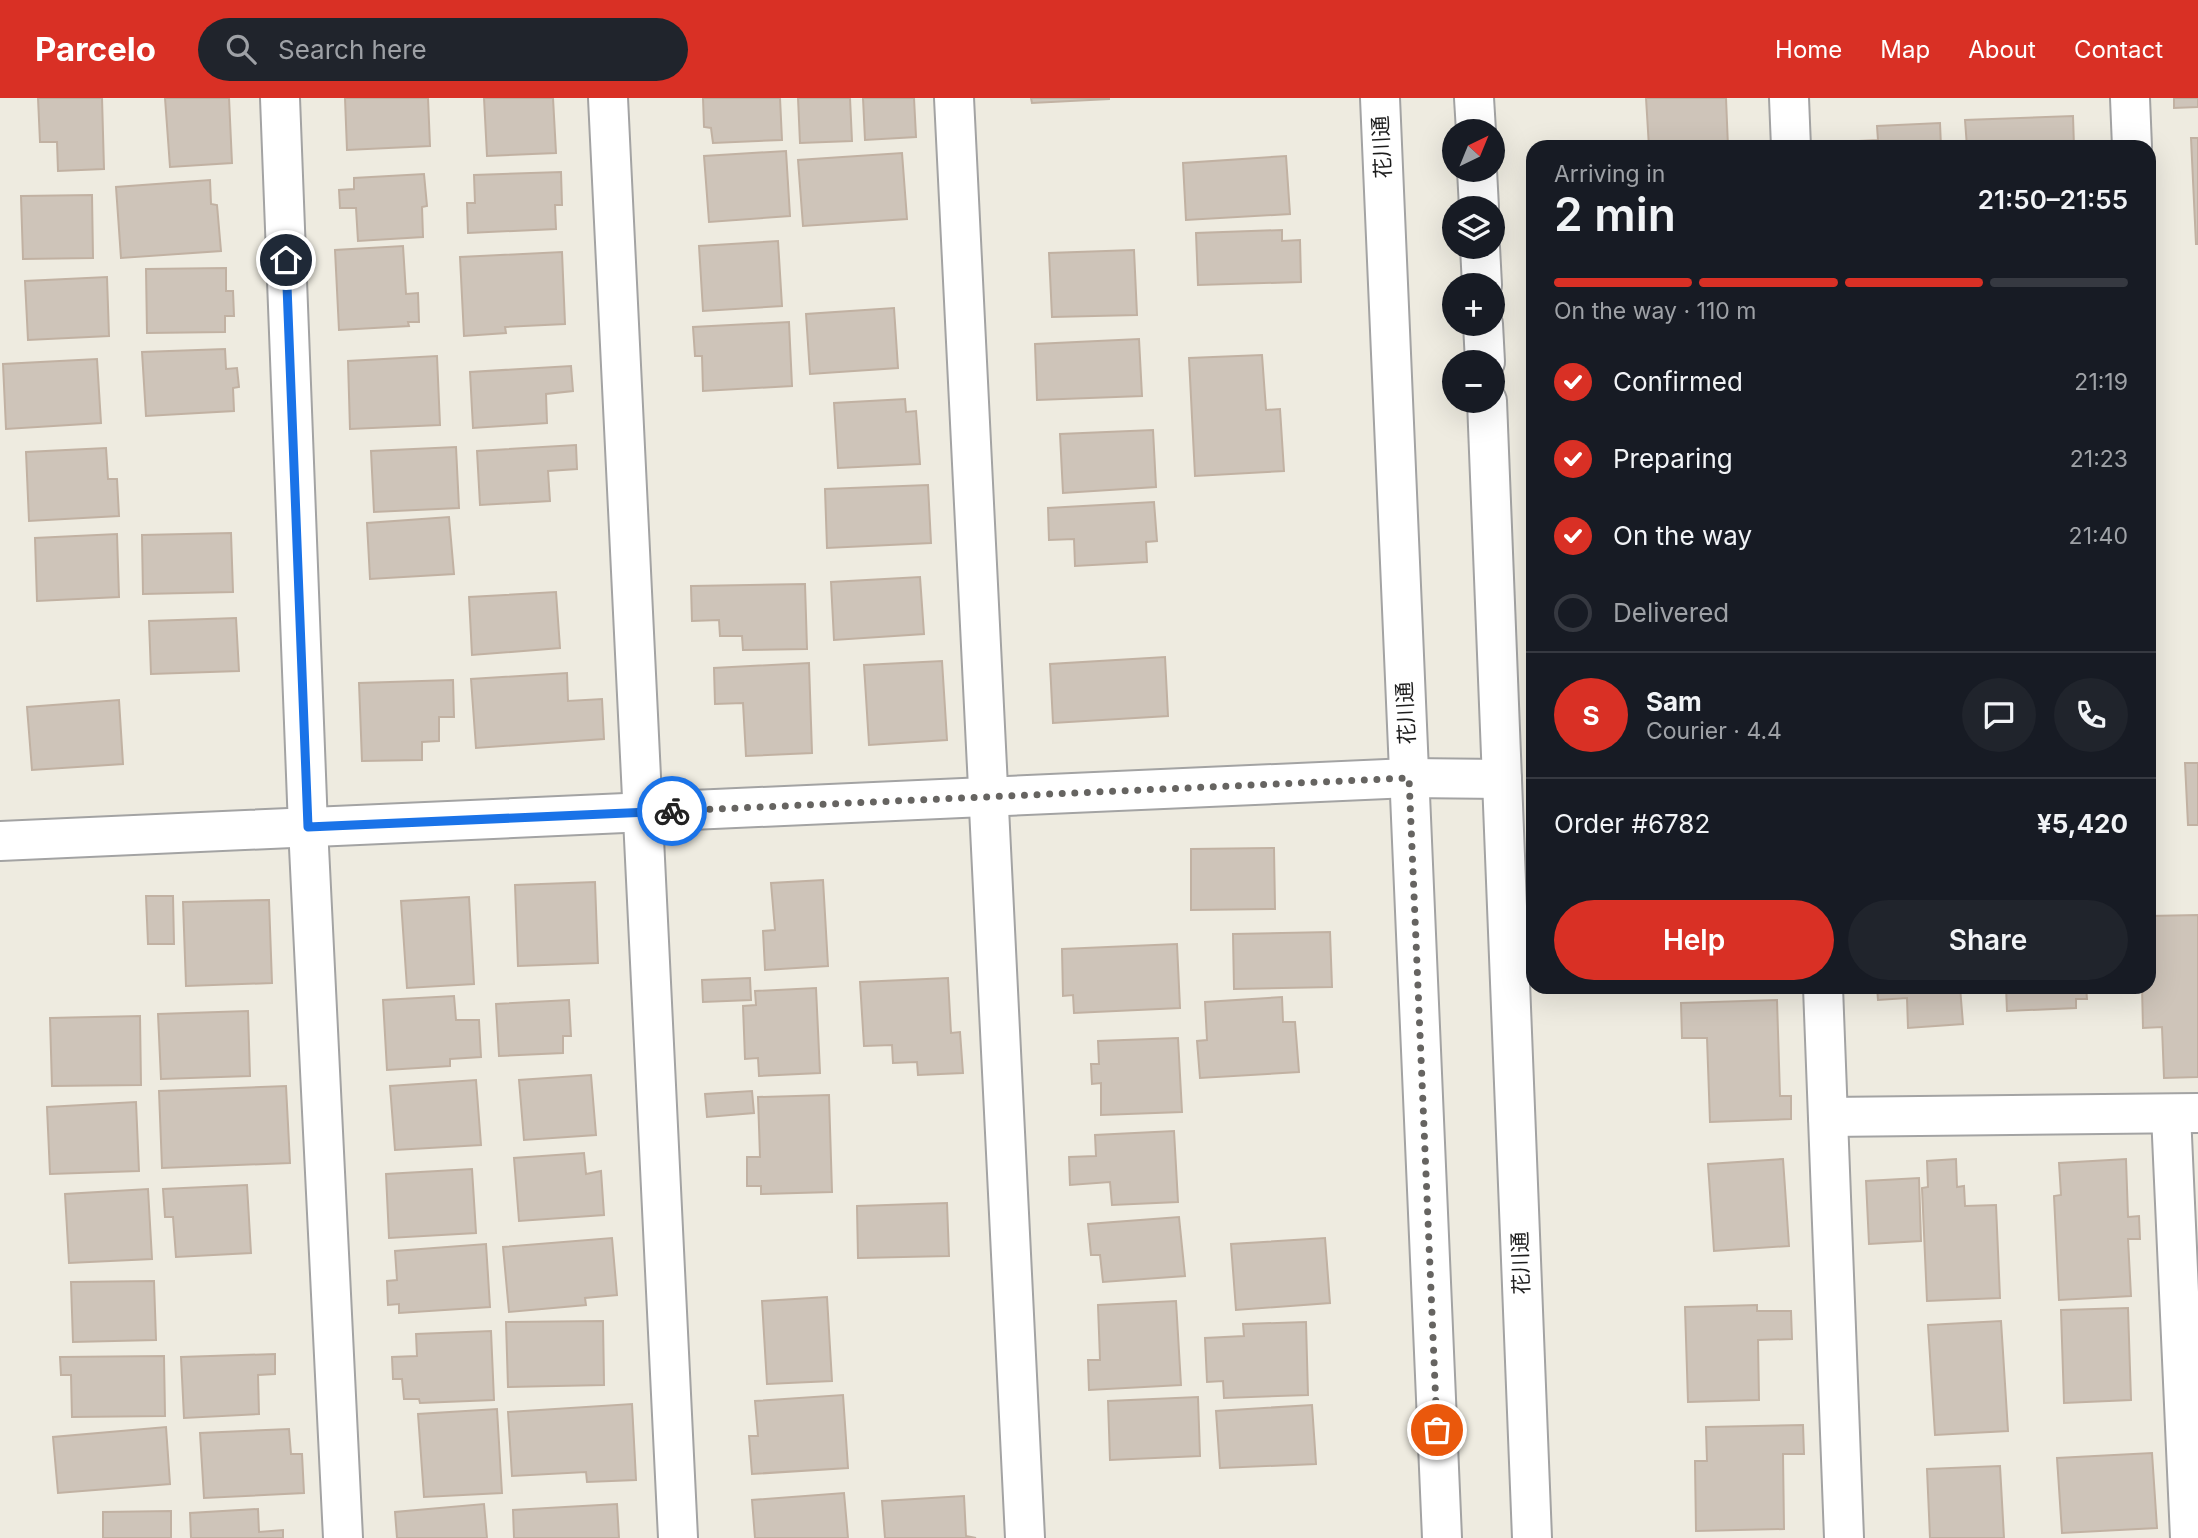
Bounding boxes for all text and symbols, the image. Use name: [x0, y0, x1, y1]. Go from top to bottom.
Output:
search box: [198, 18, 688, 81]
text: Parcelo: [35, 29, 156, 69]
icon: search: [222, 30, 260, 68]
text: Search here: [278, 34, 427, 65]
text: Home: [1775, 35, 1842, 64]
text: Map: [1880, 35, 1930, 64]
text: About: [1968, 35, 2036, 64]
text: Contact: [2074, 35, 2163, 64]
street label: 花川通: [1367, 115, 1396, 179]
north arrow: [1442, 119, 1505, 182]
map controls: [1442, 119, 1505, 413]
text: Arriving in: [1554, 160, 1665, 188]
text: 21:50–21:55: [1978, 184, 2128, 215]
text: 2 min: [1554, 186, 1676, 242]
button: layers: [1442, 196, 1505, 259]
pin: [256, 230, 316, 290]
icon: home: [267, 241, 305, 279]
button: +: [1442, 273, 1505, 336]
text: On the way · 110 m: [1554, 297, 1756, 325]
button: −: [1442, 350, 1505, 413]
icon: check: [1554, 363, 1592, 401]
text: Confirmed: [1613, 366, 1743, 397]
text: 21:19: [2074, 368, 2128, 396]
icon: check: [1554, 440, 1592, 478]
text: Preparing: [1613, 443, 1733, 474]
text: 21:23: [2070, 445, 2128, 473]
icon: check: [1554, 517, 1592, 555]
text: On the way: [1613, 520, 1752, 551]
text: 21:40: [2069, 522, 2128, 550]
text: Delivered: [1613, 597, 1729, 628]
button: chat: [1962, 678, 2036, 752]
button: phone: [2054, 678, 2128, 752]
street label: 花川通: [1391, 681, 1420, 745]
text: Sam: [1646, 686, 1702, 717]
text: S: [1582, 700, 1600, 731]
text: Courier · 4.4: [1646, 717, 1782, 745]
courier: [637, 776, 707, 846]
icon: bike: [653, 792, 691, 830]
text: Order #6782: [1554, 808, 1710, 839]
text: ¥5,420: [2037, 808, 2128, 839]
button: Help: [1554, 900, 1834, 980]
button: Share: [1848, 900, 2128, 980]
street label: 花川通: [1507, 1231, 1534, 1295]
pin: [1407, 1400, 1467, 1460]
icon: bag: [1418, 1411, 1456, 1449]

